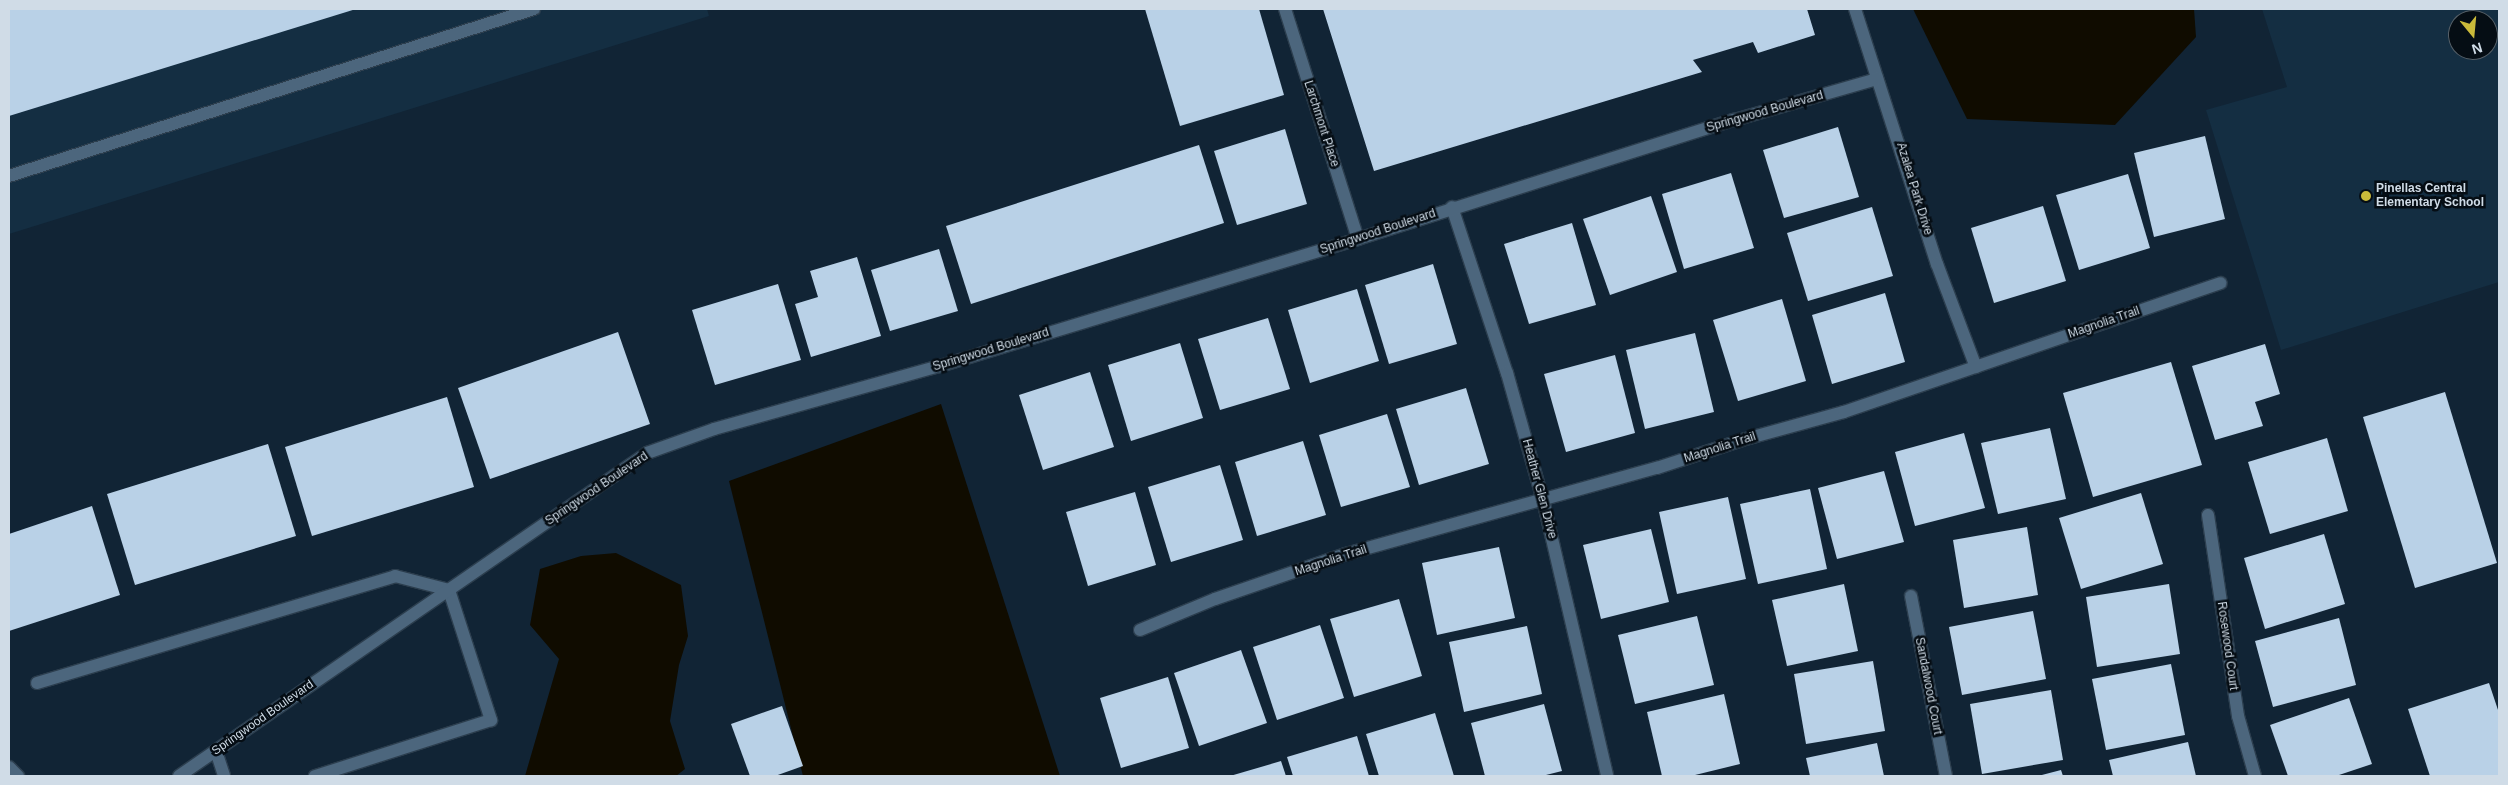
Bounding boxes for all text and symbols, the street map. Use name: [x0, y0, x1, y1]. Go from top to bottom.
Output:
north arrow: [2448, 10, 2498, 60]
text: N: [2470, 39, 2484, 58]
street label: Larchmont Place: [1300, 79, 1342, 169]
street label: Springwood Boulevard: [1705, 88, 1825, 136]
street label: Azalea Park Drive: [1893, 141, 1935, 237]
place label: Pinellas Central Elementary School: [2376, 182, 2484, 210]
marker: Pinellas Central Elementary School: [2360, 190, 2372, 202]
street label: Springwood Boulevard: [1318, 206, 1438, 258]
street label: Magnolia Trail: [2066, 304, 2142, 342]
street label: Springwood Boulevard: [931, 325, 1051, 375]
street label: Magnolia Trail: [1682, 430, 1758, 466]
street label: Heather Glen Drive: [1519, 438, 1559, 540]
street label: Springwood Boulevard: [543, 449, 651, 529]
street label: Magnolia Trail: [1293, 543, 1369, 579]
street label: Rosewood Court: [2214, 601, 2240, 691]
street label: Sandalwood Court: [1912, 636, 1944, 736]
street label: Springwood Boulevard: [209, 677, 317, 759]

